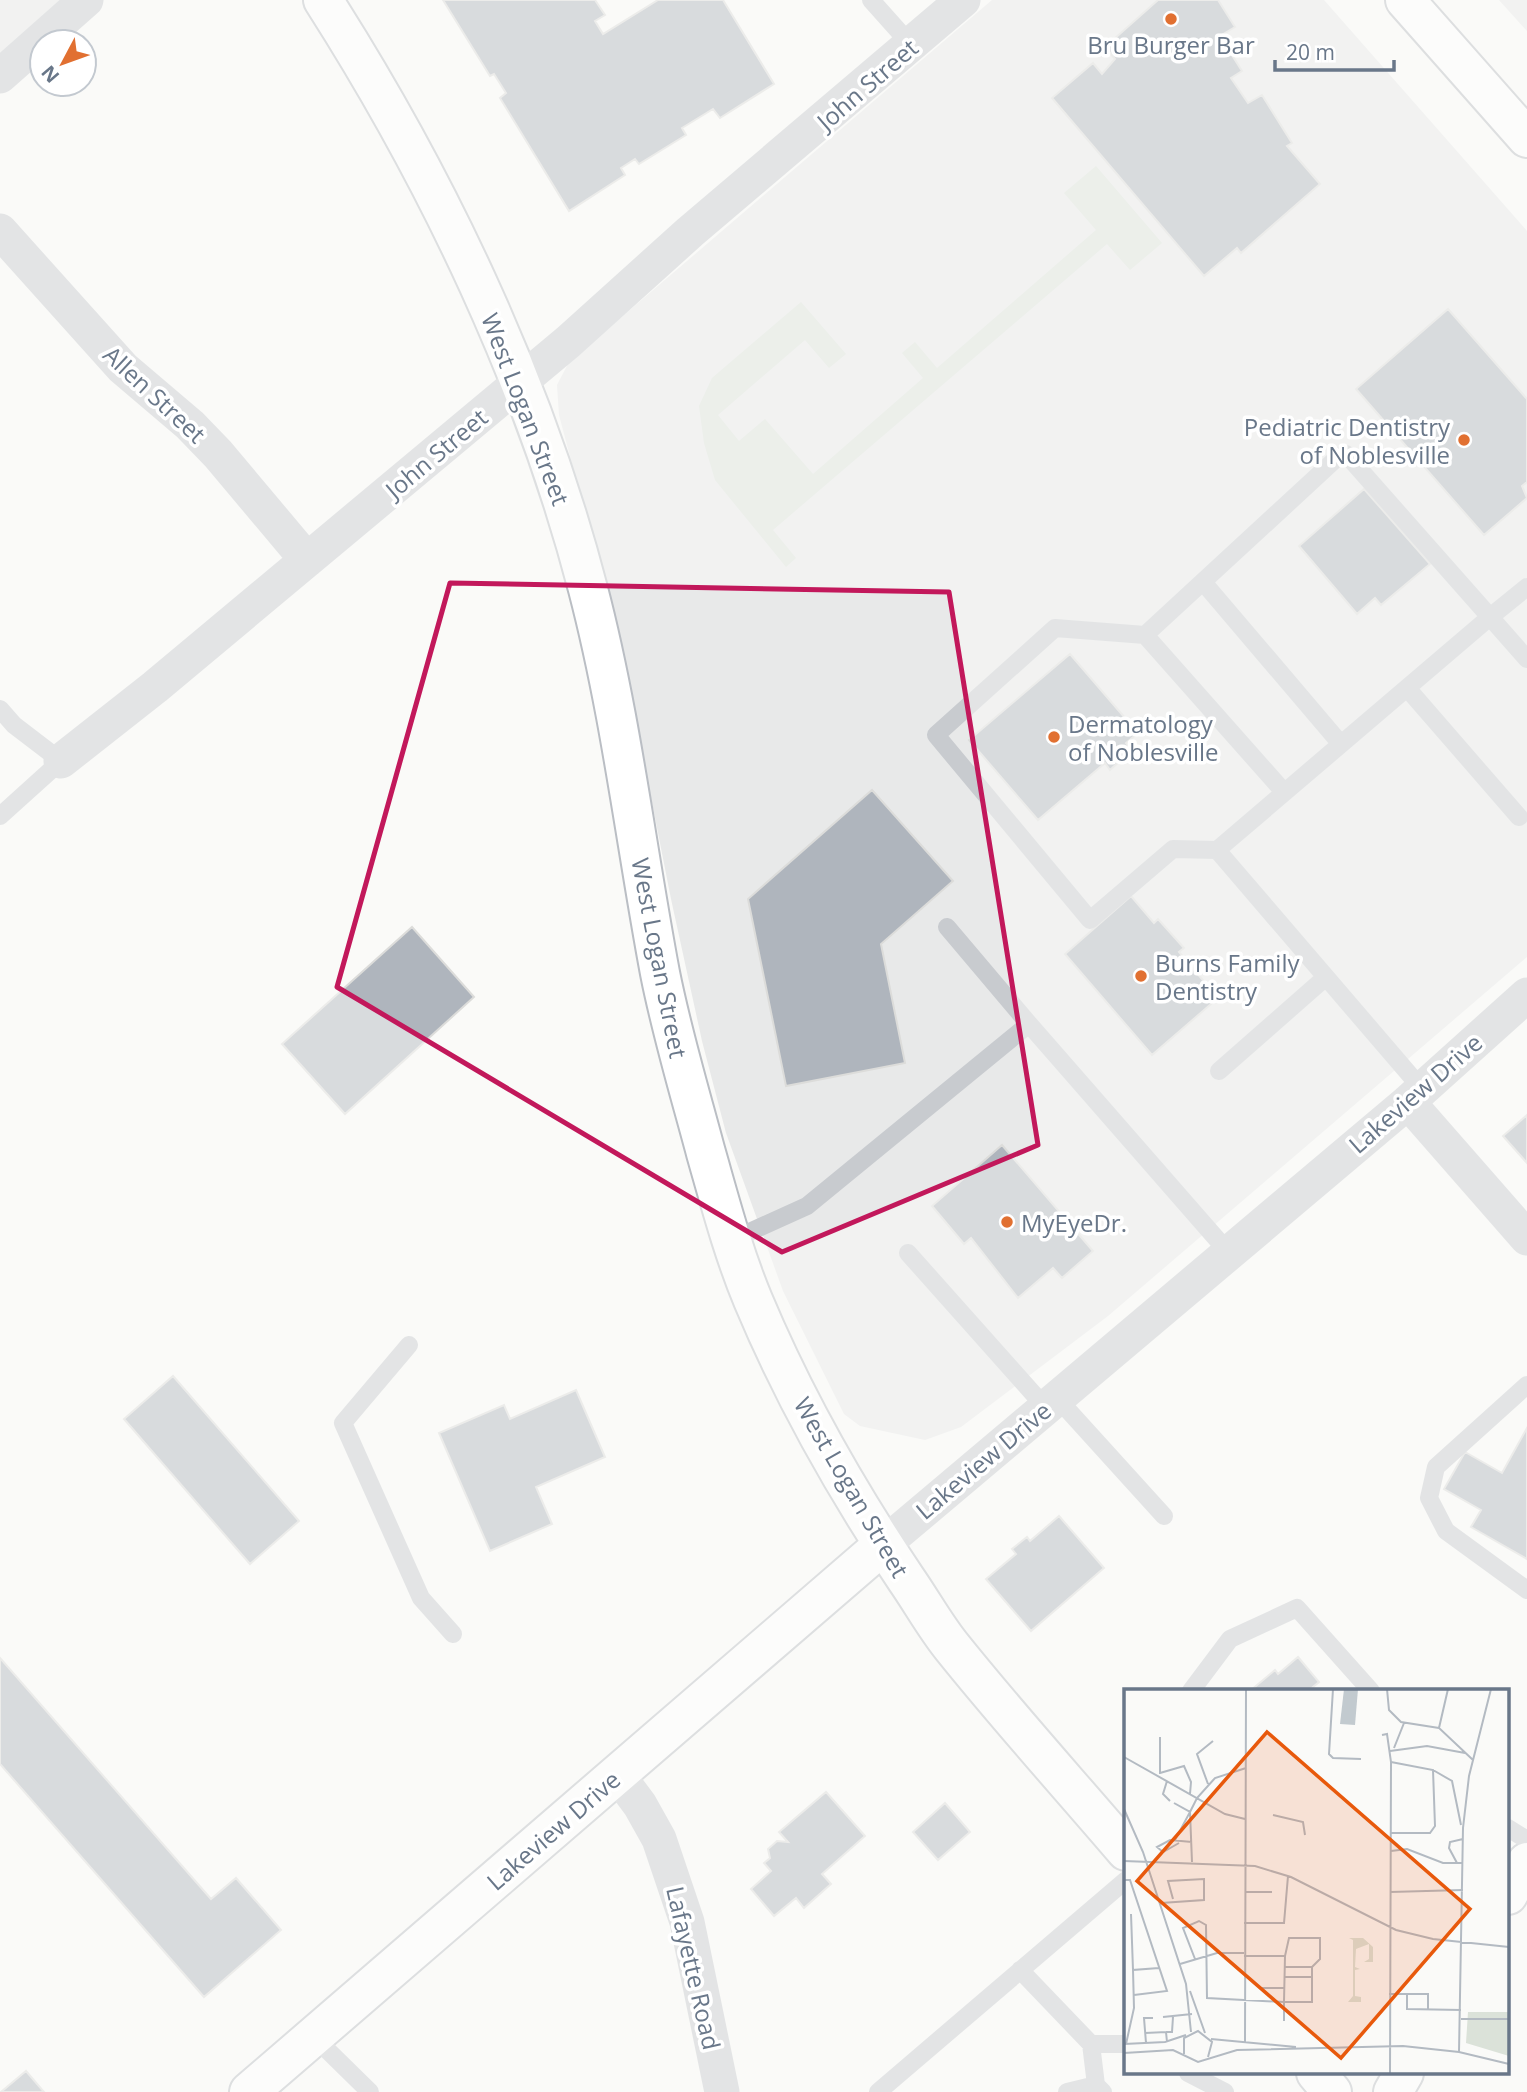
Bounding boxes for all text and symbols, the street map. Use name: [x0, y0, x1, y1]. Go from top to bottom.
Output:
marker: Bru Burger Bar: [1163, 11, 1179, 27]
north arrow: [28, 28, 98, 98]
place label: Bru Burger Bar: [1087, 28, 1255, 61]
scale bar: [1275, 28, 1394, 72]
street label: John Street: [808, 31, 924, 138]
text: 20 m: [1286, 38, 1335, 66]
text: N: [35, 60, 65, 89]
street label: West Logan Street: [474, 308, 578, 510]
street label: Allen Street: [97, 338, 213, 450]
street label: John Street: [377, 401, 494, 507]
place label: Pediatric Dentistry of Noblesville: [1244, 410, 1451, 471]
marker: Pediatric Dentistry of Noblesville: [1456, 432, 1472, 448]
place label: Dermatology of Noblesville: [1068, 707, 1219, 768]
marker: Dermatology of Noblesville: [1046, 729, 1062, 745]
street label: West Logan Street: [624, 855, 696, 1061]
place label: Burns Family Dentistry: [1155, 946, 1300, 1007]
marker: Burns Family Dentistry: [1133, 968, 1149, 984]
street label: Lakeview Drive: [1341, 1026, 1489, 1160]
place label: MyEyeDr.: [1021, 1206, 1127, 1239]
marker: MyEyeDr.: [999, 1214, 1015, 1230]
street label: West Logan Street: [787, 1391, 917, 1583]
street label: Lakeview Drive: [908, 1394, 1058, 1526]
inset map: [1124, 1689, 1510, 2074]
street label: Lakeview Drive: [479, 1763, 627, 1897]
street label: Lafayette Road: [659, 1883, 729, 2053]

